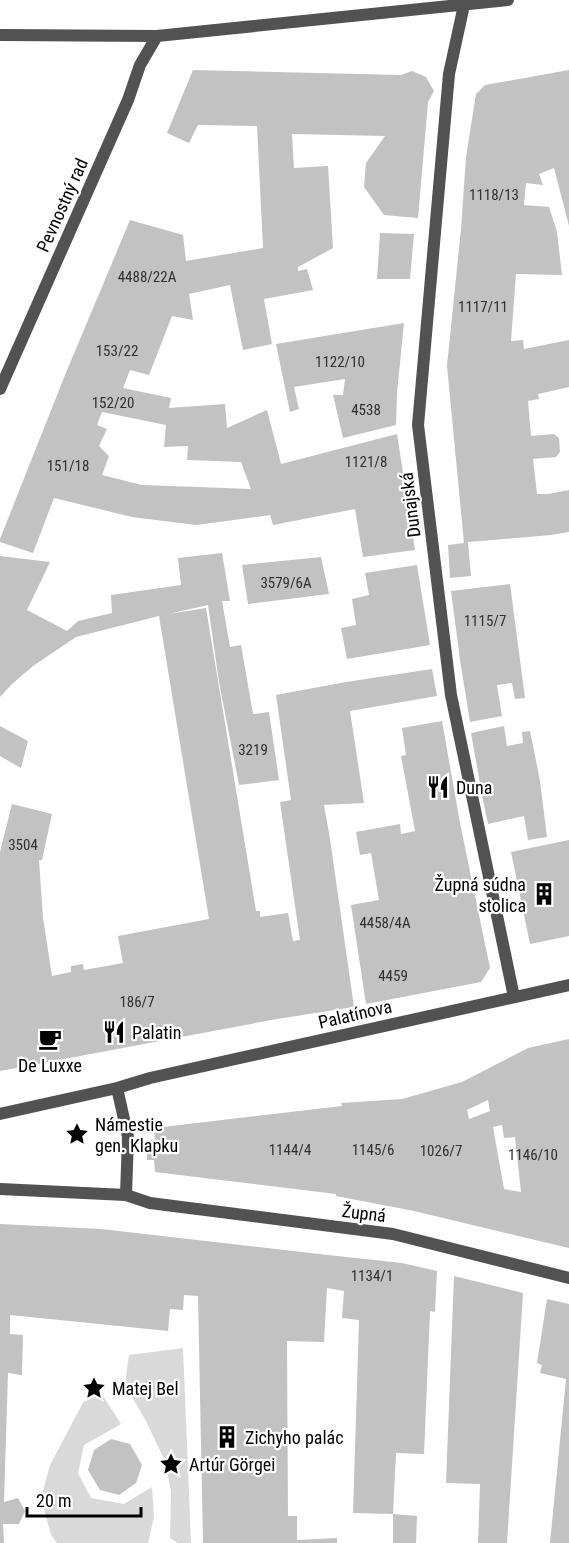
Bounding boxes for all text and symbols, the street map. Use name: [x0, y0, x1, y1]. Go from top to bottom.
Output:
street label: Pevnostný rad: [32, 155, 92, 255]
house number: 1118/13: [469, 186, 519, 204]
house number: 4488/22A: [118, 268, 177, 286]
house number: 1117/11: [458, 298, 508, 316]
house number: 153/22: [96, 342, 138, 360]
house number: 1122/10: [315, 353, 365, 371]
house number: 152/20: [92, 394, 134, 412]
house number: 4538: [351, 401, 381, 419]
house number: 1121/8: [345, 453, 387, 471]
house number: 151/18: [47, 457, 89, 475]
street label: Dunajská: [396, 471, 424, 539]
house number: 3579/6A: [260, 574, 312, 592]
house number: 1115/7: [464, 612, 506, 630]
house number: 3219: [238, 741, 268, 759]
restaurant icon: Duna: [425, 774, 451, 800]
place label: Duna: [456, 777, 492, 798]
house number: 3504: [8, 836, 38, 854]
place label: Župná súdna stolica: [435, 874, 526, 916]
building icon: Župná súdna stolica: [531, 881, 557, 907]
house number: 4458/4A: [359, 914, 411, 932]
house number: 4459: [378, 967, 408, 985]
house number: 186/7: [119, 993, 155, 1011]
street label: Palatínova: [316, 995, 394, 1033]
restaurant icon: Palatin: [101, 1019, 127, 1045]
place label: Palatin: [132, 1022, 181, 1043]
cafe icon: De Luxxe: [37, 1026, 63, 1052]
place label: De Luxxe: [18, 1055, 82, 1076]
place label: Námestie gen. Klapku: [95, 1114, 178, 1156]
place icon: Námestie gen. Klapku: [64, 1121, 90, 1147]
house number: 1144/4: [269, 1141, 311, 1159]
house number: 1145/6: [352, 1141, 394, 1159]
house number: 1026/7: [420, 1142, 462, 1160]
house number: 1146/10: [508, 1146, 558, 1164]
street label: Župná: [341, 1200, 387, 1226]
house number: 1134/1: [351, 1267, 393, 1285]
place icon: Matej Bel: [81, 1375, 107, 1401]
place label: Matej Bel: [112, 1378, 179, 1399]
building icon: Zichyho palác: [214, 1424, 240, 1450]
place label: Zichyho palác: [245, 1427, 343, 1448]
place icon: Artúr Görgei: [158, 1451, 184, 1477]
place label: Artúr Görgei: [189, 1454, 275, 1475]
scale bar: [27, 1480, 141, 1518]
text: 20 m: [36, 1490, 71, 1511]

